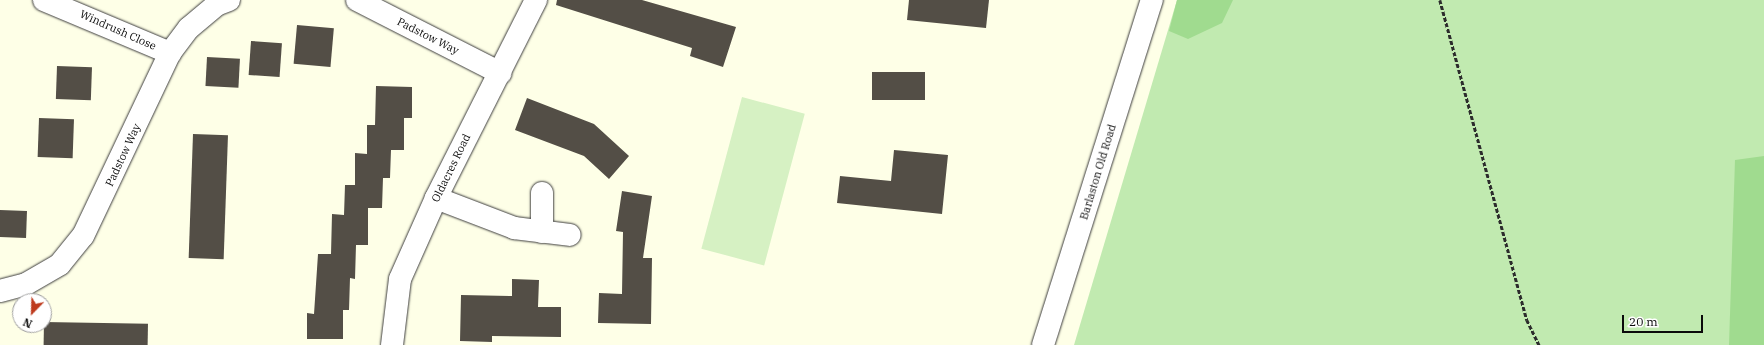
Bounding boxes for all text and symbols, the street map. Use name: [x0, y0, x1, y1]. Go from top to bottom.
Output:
street label: Windrush Close: [78, 7, 158, 53]
street label: Padstow Way: [395, 15, 461, 57]
street label: Padstow Way: [103, 122, 143, 188]
street label: Barlaston Old Road: [1077, 123, 1119, 221]
street label: Oldacres Road: [429, 132, 473, 204]
north arrow: [12, 293, 52, 333]
scale bar: [1624, 307, 1705, 333]
text: 20 m: [1629, 314, 1658, 329]
text: N: [21, 315, 34, 331]

